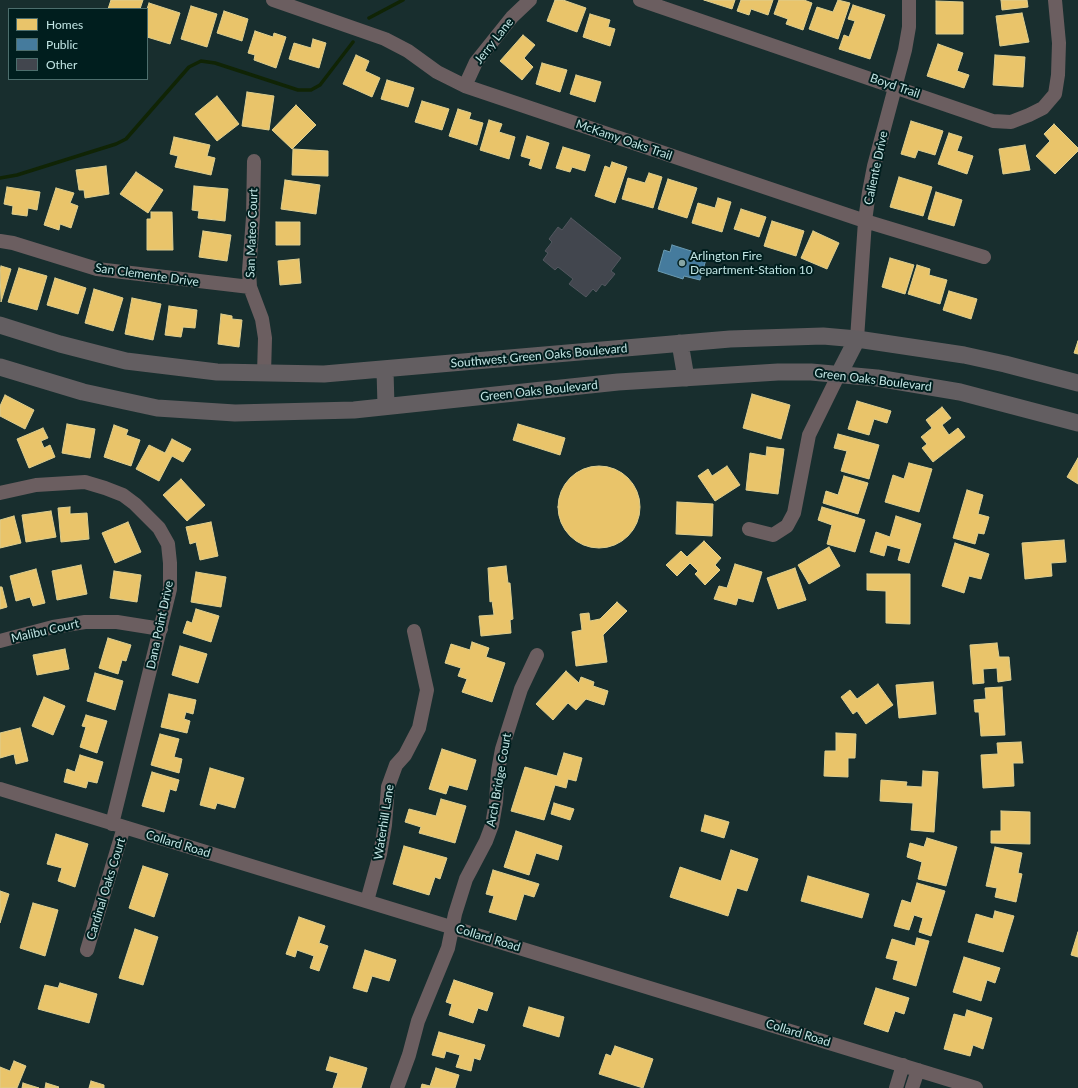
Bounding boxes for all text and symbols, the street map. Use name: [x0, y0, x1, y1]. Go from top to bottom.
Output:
legend: [8, 8, 148, 80]
street label: Jerry Lane: [472, 15, 516, 67]
text: Homes: [46, 17, 83, 32]
text: Public: [46, 37, 78, 52]
text: Other: [46, 57, 77, 72]
street label: Boyd Trail: [868, 71, 922, 101]
street label: McKamy Oaks Trail: [574, 117, 674, 163]
street label: Caliente Drive: [861, 130, 891, 206]
street label: San Mateo Court: [243, 188, 261, 278]
place label: Arlington Fire Department-Station 10: [690, 249, 813, 277]
marker: Arlington Fire Department-Station 10: [677, 258, 687, 268]
street label: San Clemente Drive: [94, 261, 200, 289]
street label: Southwest Green Oaks Boulevard: [450, 341, 628, 371]
street label: Green Oaks Boulevard: [814, 366, 932, 394]
street label: Green Oaks Boulevard: [480, 378, 598, 404]
street label: Dana Point Drive: [144, 580, 176, 670]
street label: Malibu Court: [10, 616, 80, 646]
street label: Arch Bridge Court: [484, 732, 514, 828]
street label: Waterhill Lane: [371, 783, 397, 861]
street label: Collard Road: [144, 827, 212, 861]
street label: Cardinal Oaks Court: [84, 836, 128, 942]
street label: Collard Road: [454, 921, 522, 955]
street label: Collard Road: [764, 1016, 832, 1050]

